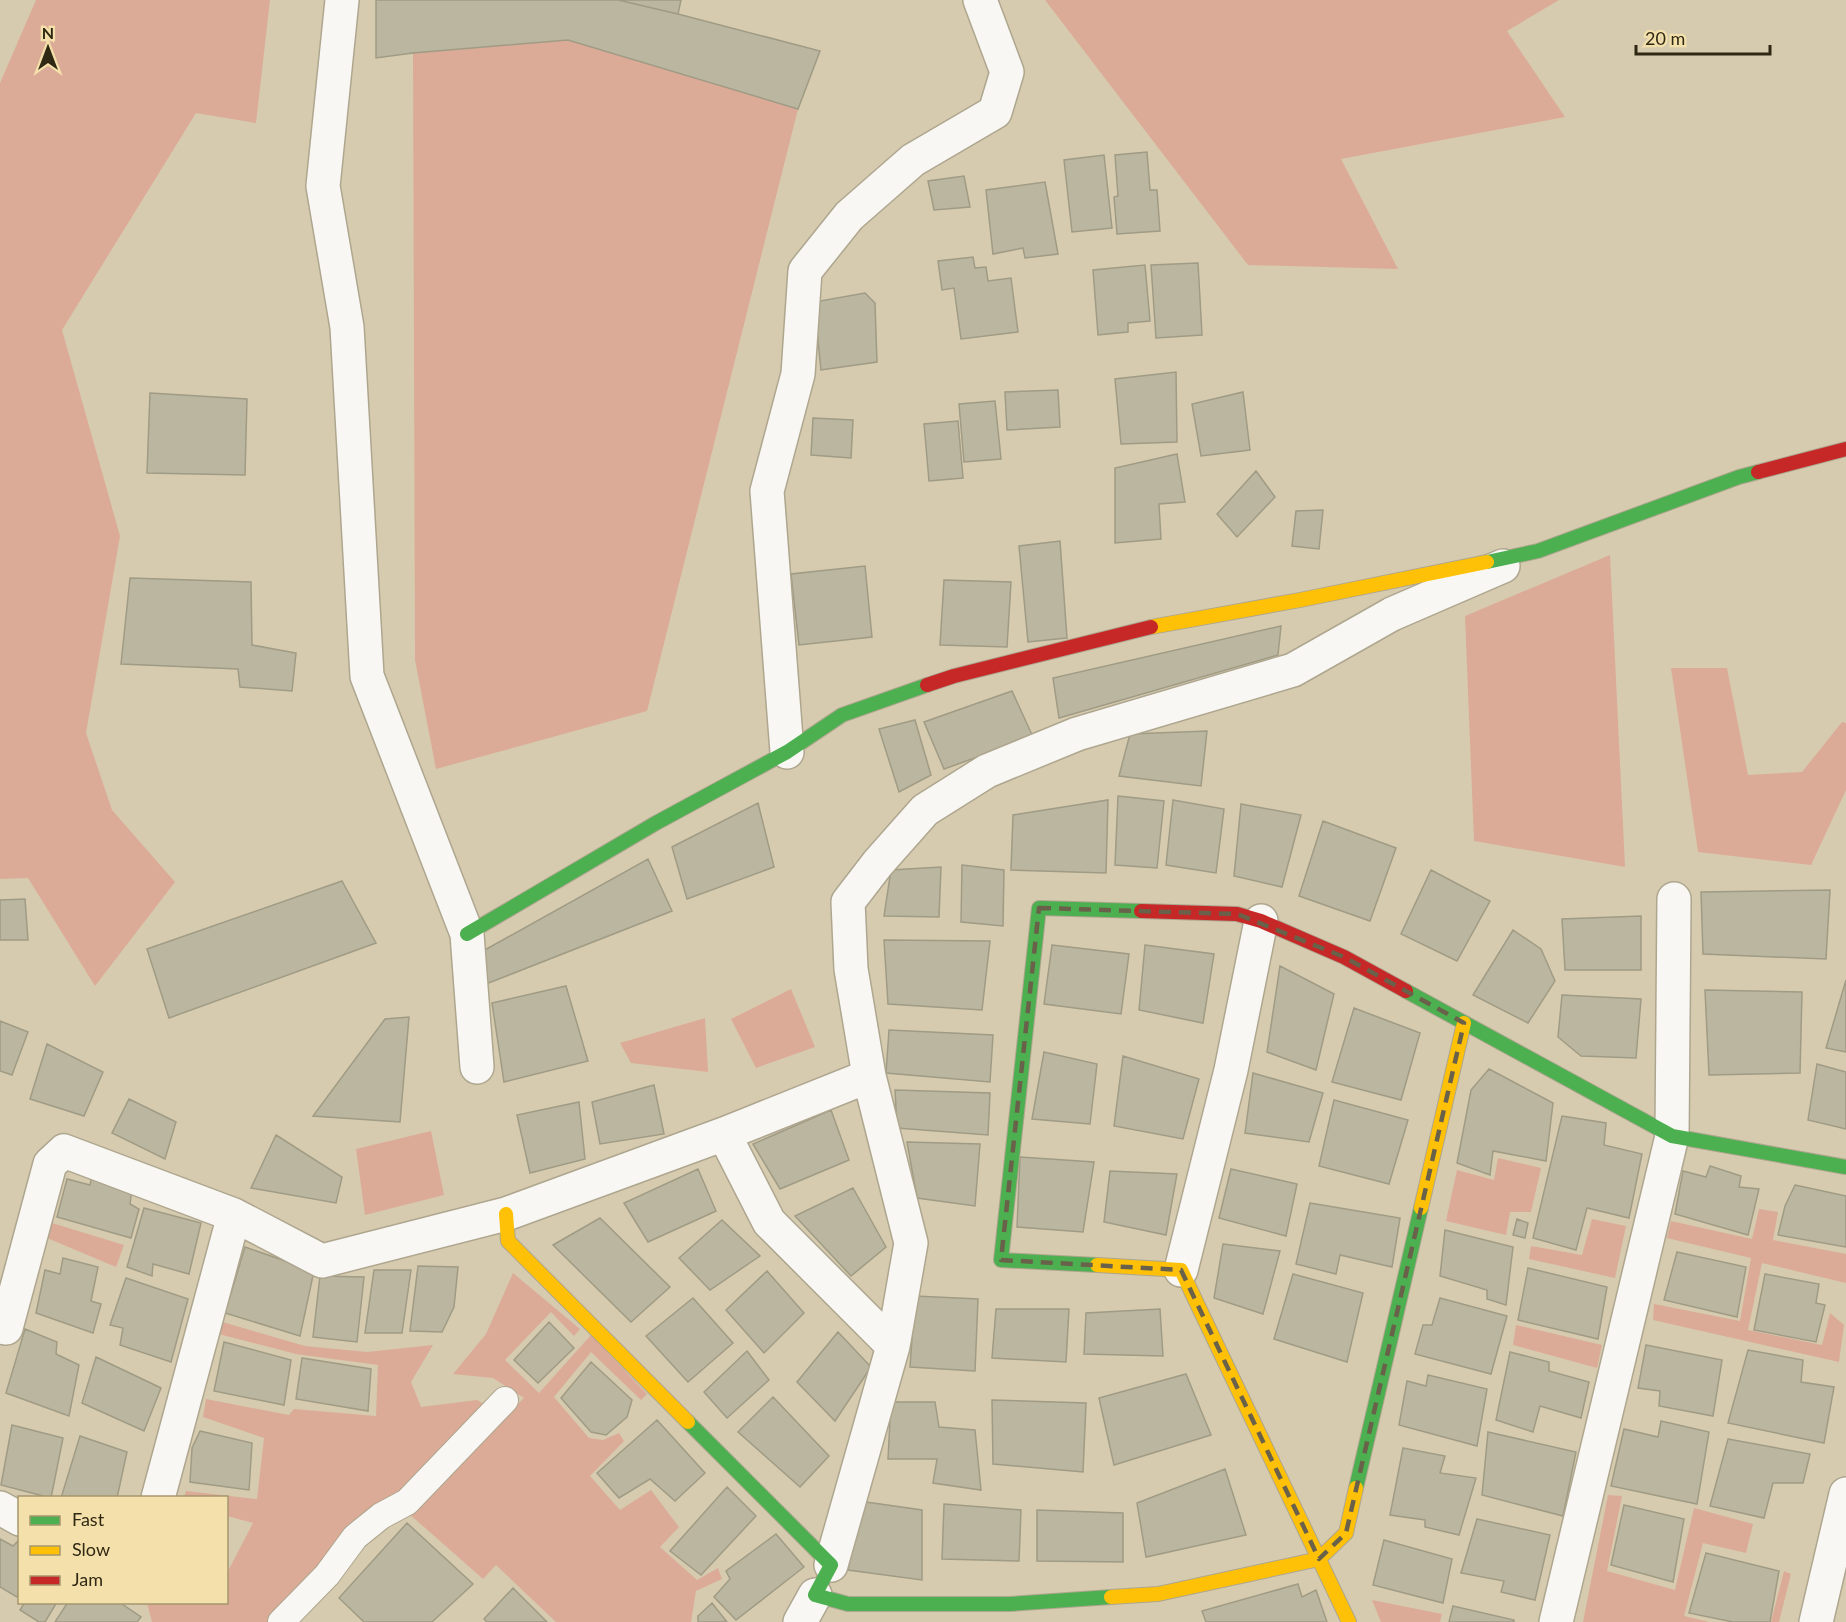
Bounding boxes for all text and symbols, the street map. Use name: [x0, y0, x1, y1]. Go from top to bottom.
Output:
north arrow: [18, 18, 78, 78]
scale bar: [1636, 18, 1770, 56]
text: N: [42, 23, 54, 42]
text: 20 m: [1645, 27, 1685, 49]
legend: [18, 1496, 228, 1604]
text: Fast: [72, 1508, 105, 1530]
text: Slow: [72, 1538, 110, 1560]
text: Jam: [72, 1568, 103, 1590]

